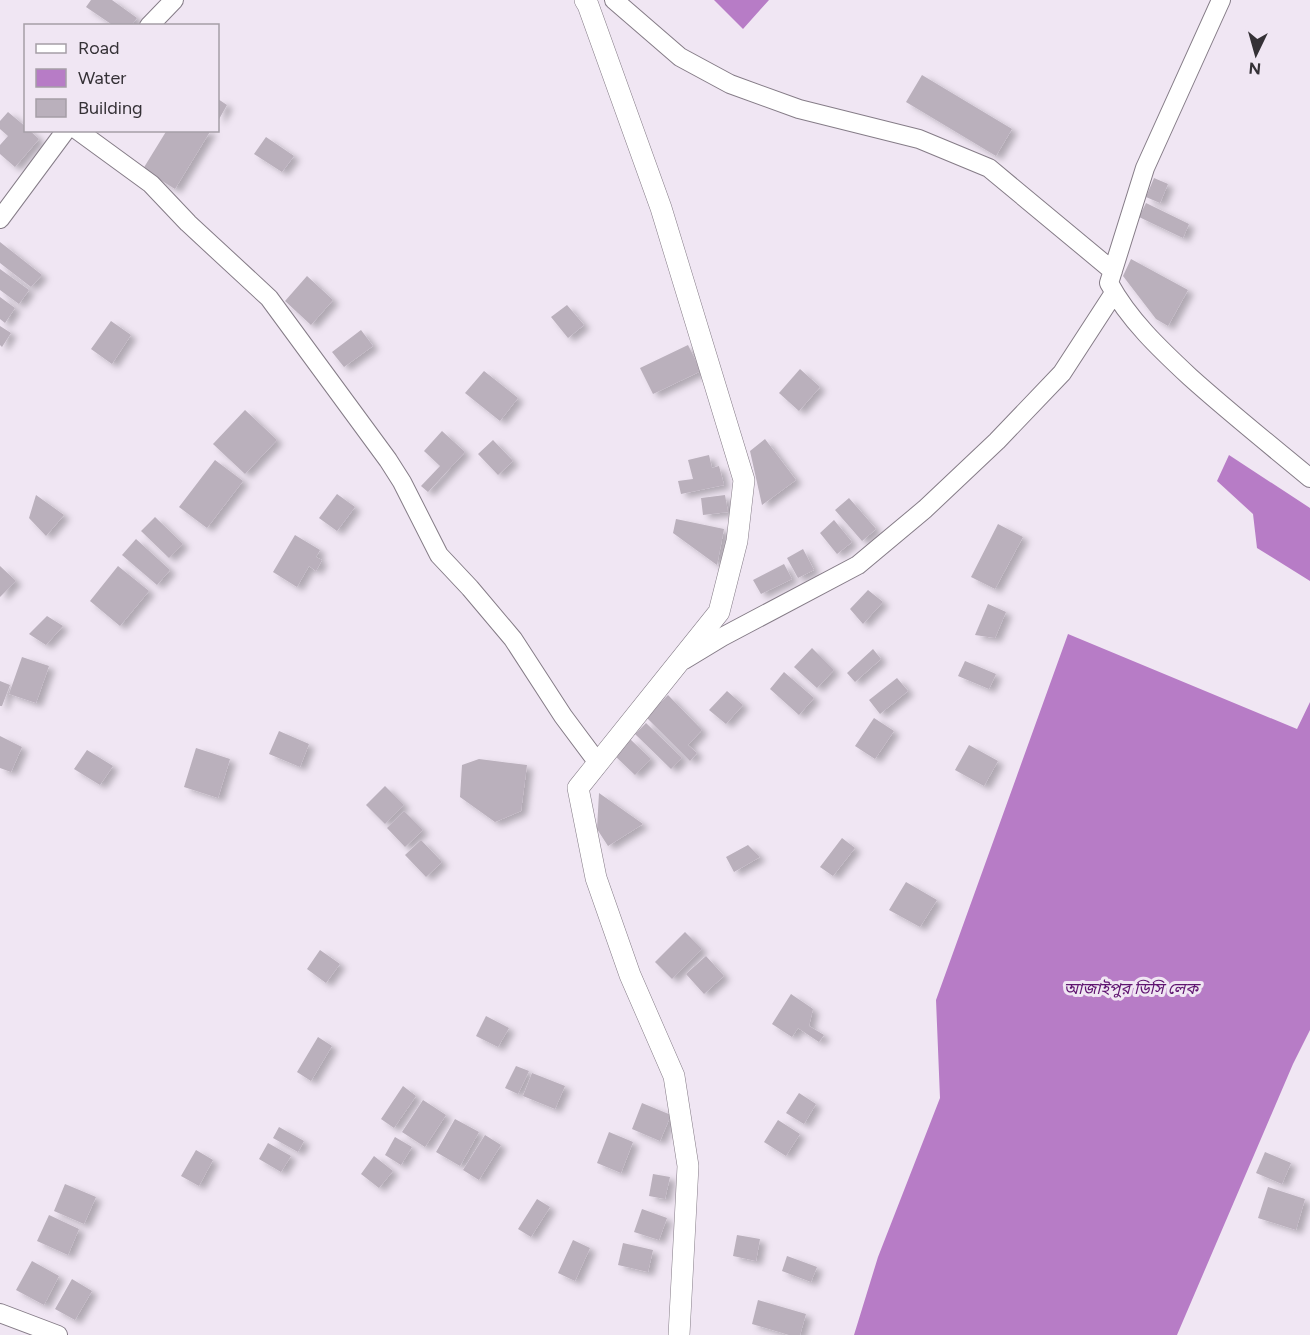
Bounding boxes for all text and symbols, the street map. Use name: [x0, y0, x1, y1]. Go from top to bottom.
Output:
legend: [24, 24, 219, 132]
north arrow: [1226, 24, 1286, 84]
text: Road: [78, 37, 119, 59]
text: N: [1248, 58, 1262, 78]
text: Water: [78, 67, 126, 89]
text: Building: [78, 97, 143, 119]
water label: আজাইপুর ডিসি লেক: [1064, 979, 1201, 998]

